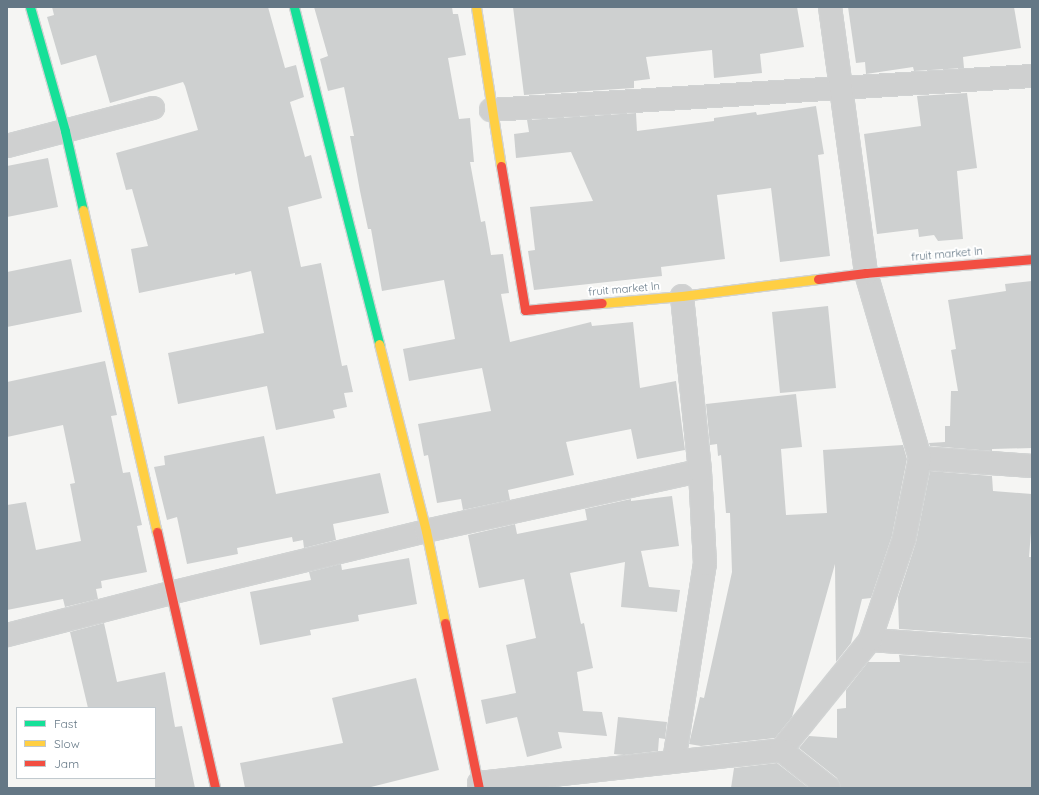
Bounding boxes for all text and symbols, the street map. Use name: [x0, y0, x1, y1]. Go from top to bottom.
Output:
street label: fruit market ln: [911, 244, 983, 264]
street label: fruit market ln: [588, 279, 660, 299]
legend: [16, 707, 156, 779]
text: Fast: [54, 716, 78, 731]
text: Slow: [54, 736, 80, 751]
text: Jam: [54, 756, 79, 771]

